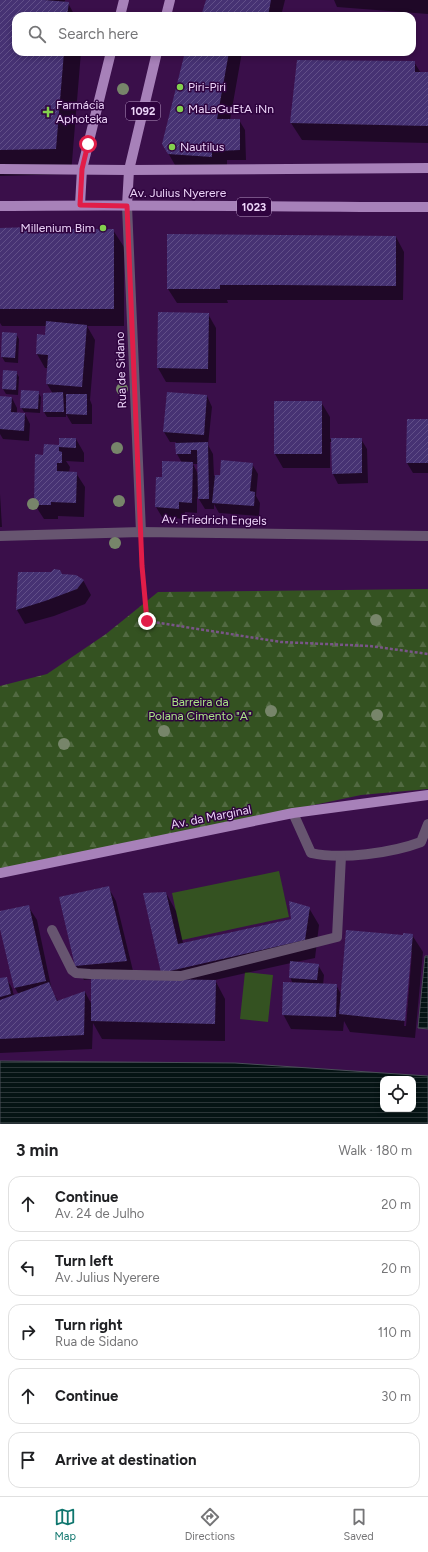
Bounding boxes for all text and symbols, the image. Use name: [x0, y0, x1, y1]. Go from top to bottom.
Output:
search box: [12, 12, 416, 56]
icon: search: [26, 23, 48, 45]
text: Search here: [58, 25, 138, 43]
place label: Piri-Piri: [188, 80, 226, 94]
marker: Piri-Piri: [175, 82, 185, 92]
place label: Farmácia Aphoteka: [56, 98, 108, 126]
road number: 1092: [126, 102, 160, 120]
place label: MaLaGuEtA iNn: [188, 102, 274, 116]
marker: MaLaGuEtA iNn: [175, 104, 185, 114]
marker: Farmácia Aphoteka: [43, 107, 53, 117]
route start: [79, 135, 97, 153]
place label: Nautilus: [180, 140, 225, 154]
marker: Nautilus: [167, 142, 177, 152]
street label: Av. Julius Nyerere: [130, 186, 227, 200]
road number: 1023: [237, 198, 271, 216]
place label: Millenium Bim: [21, 221, 95, 235]
marker: Millenium Bim: [98, 223, 108, 233]
street label: Rua de Sidano: [113, 331, 129, 409]
street label: Av. Friedrich Engels: [161, 512, 267, 528]
route end: [138, 612, 156, 630]
park label: Barreira da Polana Cimento "A": [148, 695, 252, 723]
street label: Av. da Marginal: [170, 802, 252, 832]
map controls: [380, 1076, 416, 1112]
button: locate: [380, 1076, 416, 1112]
text: 3 min: [16, 1140, 58, 1160]
text: Walk · 180 m: [339, 1143, 412, 1158]
text: Continue: [55, 1188, 118, 1206]
icon: ahead: [17, 1193, 39, 1215]
text: 20 m: [381, 1197, 411, 1212]
text: Av. 24 de Julho: [55, 1206, 144, 1221]
text: Turn left: [55, 1252, 113, 1270]
icon: left: [17, 1257, 39, 1279]
text: 20 m: [381, 1261, 411, 1276]
text: Av. Julius Nyerere: [55, 1270, 160, 1285]
text: Turn right: [55, 1316, 123, 1334]
icon: right: [17, 1321, 39, 1343]
text: 110 m: [378, 1325, 411, 1340]
text: Rua de Sidano: [55, 1334, 138, 1349]
icon: ahead: [17, 1385, 39, 1407]
text: Continue: [55, 1387, 118, 1405]
text: 30 m: [381, 1389, 411, 1404]
icon: arrive: [17, 1449, 39, 1471]
text: Arrive at destination: [55, 1451, 196, 1469]
tab: Map: [54, 1506, 76, 1543]
tab: Directions: [185, 1506, 235, 1543]
tab: Saved: [343, 1506, 374, 1543]

